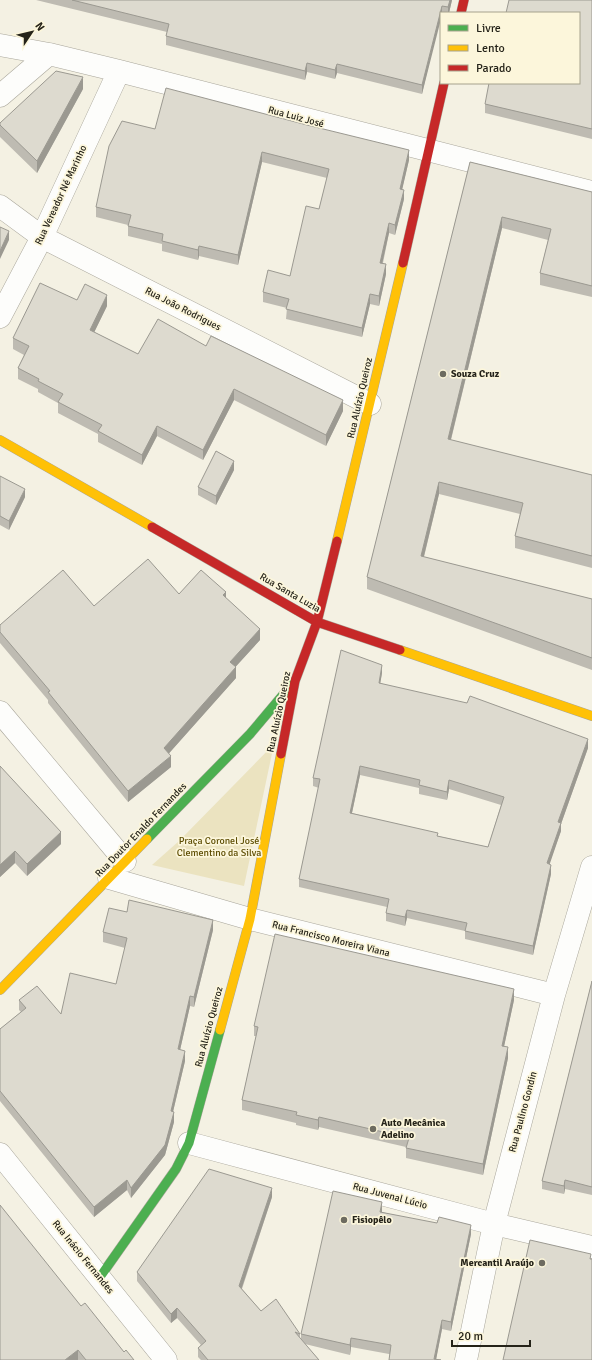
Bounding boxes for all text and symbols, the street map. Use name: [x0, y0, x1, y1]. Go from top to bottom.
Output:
north arrow: [12, 12, 52, 52]
legend: [440, 12, 580, 84]
text: N: [32, 20, 47, 33]
text: Livre: [476, 21, 501, 36]
text: Lento: [476, 41, 505, 56]
text: Parado: [476, 61, 512, 76]
street label: Rua Luiz José: [267, 104, 325, 130]
street label: Rua Vereador Né Marinho: [33, 143, 89, 247]
street label: Rua João Rodrigues: [143, 285, 224, 334]
street label: Rua Aluízio Queiroz: [345, 356, 375, 440]
place label: Souza Cruz: [451, 368, 500, 380]
marker: Souza Cruz: [438, 369, 448, 379]
street label: Rua Santa Luzia: [258, 571, 322, 615]
street label: Rua Aluízio Queiroz: [265, 670, 294, 754]
street label: Rua Doutor Enaldo Fernandes: [93, 780, 190, 880]
park label: Praça Coronel José Clementino da Silva: [177, 835, 261, 859]
street label: Rua Francisco Moreira Viana: [271, 919, 391, 959]
street label: Rua Aluízio Queiroz: [192, 985, 226, 1069]
street label: Rua Paulino Gondin: [506, 1070, 540, 1154]
place label: Auto Mecânica Adelino: [381, 1117, 445, 1141]
marker: Auto Mecânica Adelino: [368, 1124, 378, 1134]
street label: Rua Juvenal Lúcio: [351, 1180, 429, 1212]
place label: Fisiopêlo: [352, 1214, 392, 1226]
marker: Fisiopêlo: [339, 1215, 349, 1225]
street label: Rua Inácio Fernandes: [50, 1218, 117, 1297]
place label: Mercantil Araújo: [460, 1257, 534, 1269]
marker: Mercantil Araújo: [537, 1258, 547, 1268]
scale bar: [452, 1322, 530, 1348]
text: 20 m: [458, 1329, 483, 1344]

